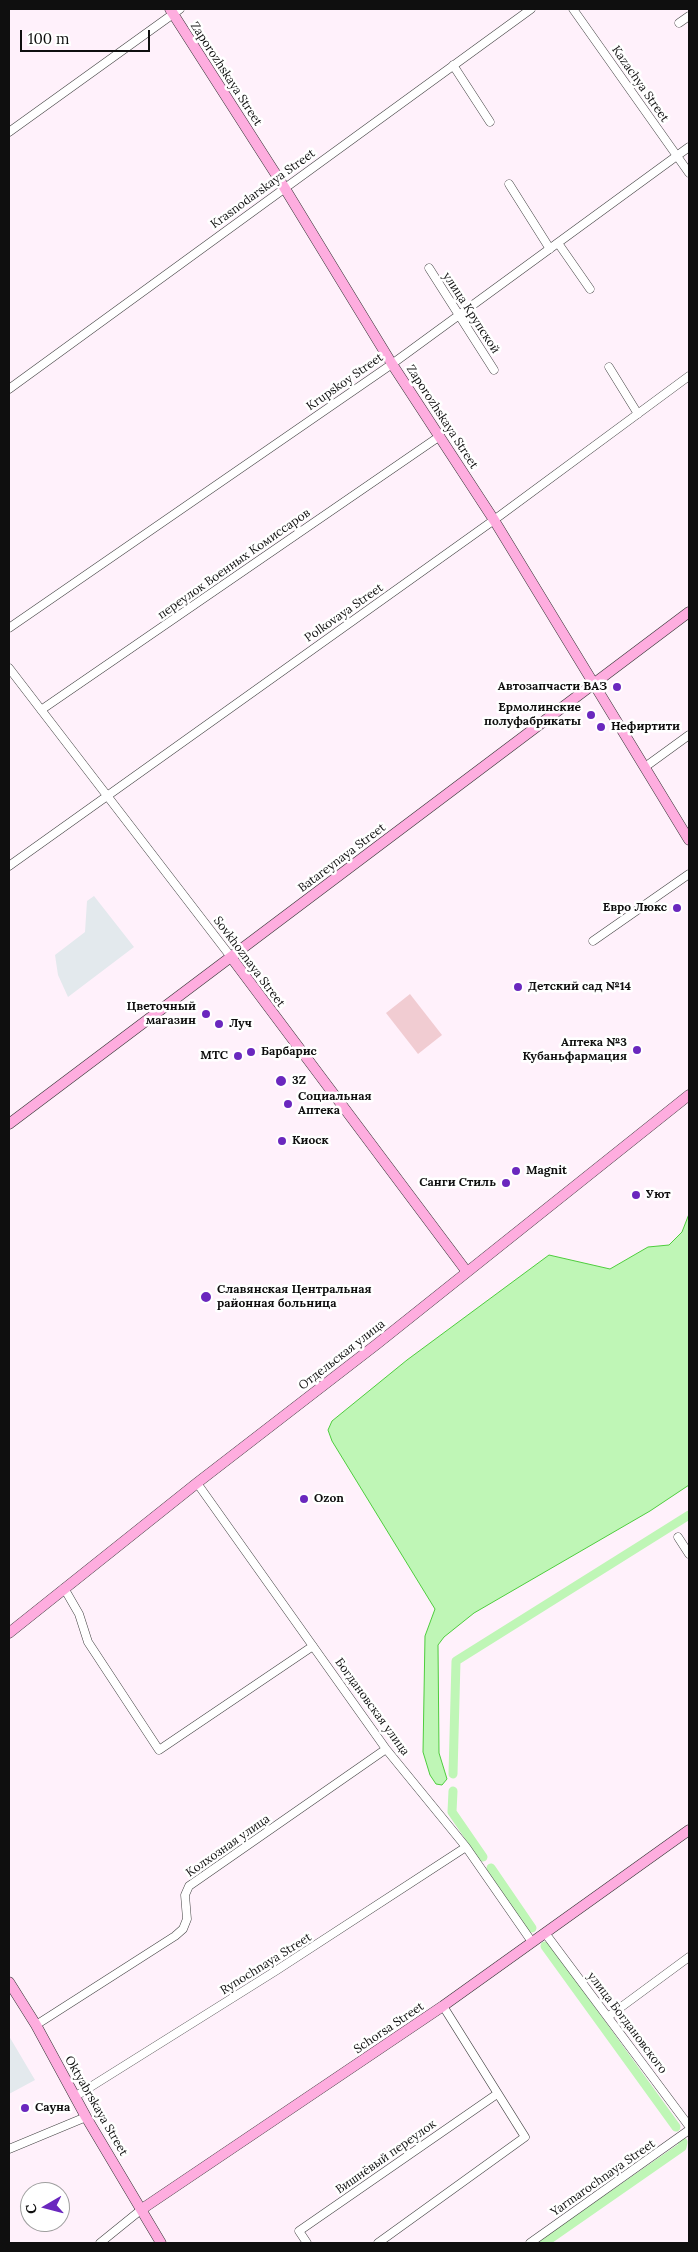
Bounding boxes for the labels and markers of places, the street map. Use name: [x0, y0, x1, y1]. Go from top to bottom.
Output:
place label: Автозапчасти ВАЗ: [498, 680, 607, 694]
marker: Автозапчасти ВАЗ: [611, 681, 623, 693]
place label: Ермолинские полуфабрикаты: [484, 701, 581, 729]
marker: Ермолинские полуфабрикаты: [585, 709, 597, 721]
place label: Нефиртити: [611, 720, 680, 734]
marker: Нефиртити: [595, 721, 607, 733]
place label: Евро Люкс: [603, 901, 667, 915]
marker: Евро Люкс: [671, 902, 683, 914]
place label: Детский сад №14: [528, 980, 631, 994]
marker: Детский сад №14: [512, 981, 524, 993]
place label: Цветочный магазин: [126, 1000, 196, 1028]
marker: Цветочный магазин: [200, 1008, 212, 1020]
place label: Луч: [229, 1017, 252, 1031]
marker: Луч: [213, 1018, 225, 1030]
place label: Аптека №3 Кубаньфармация: [523, 1036, 627, 1064]
marker: Аптека №3 Кубаньфармация: [631, 1044, 643, 1056]
place label: Барбарис: [261, 1045, 317, 1059]
marker: Барбарис: [245, 1046, 257, 1058]
place label: МТС: [200, 1049, 228, 1063]
marker: МТС: [232, 1050, 244, 1062]
marker: 3Z: [274, 1074, 288, 1088]
place label: 3Z: [292, 1074, 306, 1088]
place label: Социальная Аптека: [298, 1090, 372, 1118]
marker: Социальная Аптека: [282, 1098, 294, 1110]
place label: Киоск: [292, 1134, 329, 1148]
marker: Киоск: [276, 1135, 288, 1147]
place label: Magnit: [526, 1164, 567, 1178]
marker: Magnit: [510, 1165, 522, 1177]
place label: Санги Стиль: [419, 1176, 496, 1190]
marker: Санги Стиль: [500, 1177, 512, 1189]
place label: Уют: [646, 1188, 671, 1202]
marker: Уют: [630, 1189, 642, 1201]
place label: Славянская Центральная районная больница: [217, 1283, 372, 1311]
marker: Славянская Центральная районная больница: [199, 1290, 213, 1304]
place label: Ozon: [314, 1492, 344, 1506]
marker: Ozon: [298, 1493, 310, 1505]
place label: Сауна: [35, 2101, 70, 2115]
marker: Сауна: [19, 2102, 31, 2114]

